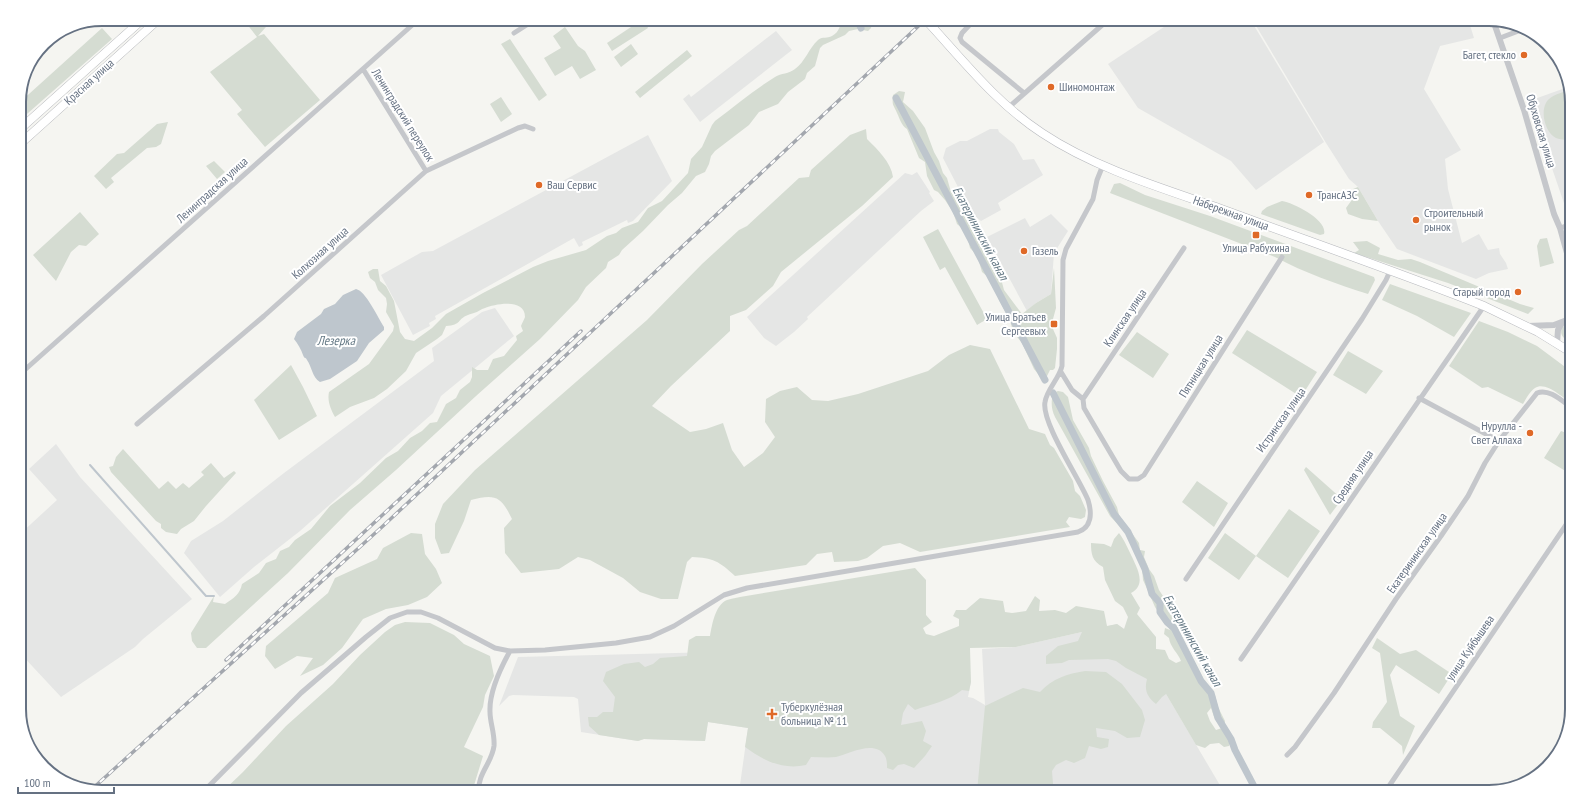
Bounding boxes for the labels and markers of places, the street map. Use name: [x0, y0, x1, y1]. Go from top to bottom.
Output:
place label: Багет, стекло: [1463, 47, 1516, 62]
marker: Багет, стекло: [1519, 50, 1529, 60]
place label: Шиномонтаж: [1059, 79, 1115, 94]
marker: Шиномонтаж: [1046, 82, 1056, 92]
place label: Ваш Сервис: [547, 177, 598, 192]
marker: Ваш Сервис: [534, 180, 544, 190]
place label: ТрансАЗС: [1317, 187, 1358, 202]
marker: ТрансАЗС: [1304, 190, 1314, 200]
place label: Строительный рынок: [1424, 205, 1483, 234]
marker: Строительный рынок: [1411, 215, 1421, 225]
marker: Улица Рабухина: [1251, 230, 1261, 240]
place label: Улица Рабухина: [1222, 240, 1290, 255]
place label: Газель: [1032, 243, 1059, 258]
marker: Газель: [1019, 246, 1029, 256]
place label: Старый город: [1453, 284, 1511, 299]
marker: Старый город: [1513, 287, 1523, 297]
place label: Улица Братьев Сергеевых: [985, 309, 1046, 338]
marker: Улица Братьев Сергеевых: [1049, 319, 1059, 329]
place label: Нурулла - Свет Аллаха: [1471, 418, 1522, 447]
marker: Нурулла - Свет Аллаха: [1525, 428, 1535, 438]
place label: Туберкулёзная больница № 11: [781, 699, 847, 728]
marker: Туберкулёзная больница № 11: [766, 708, 778, 720]

